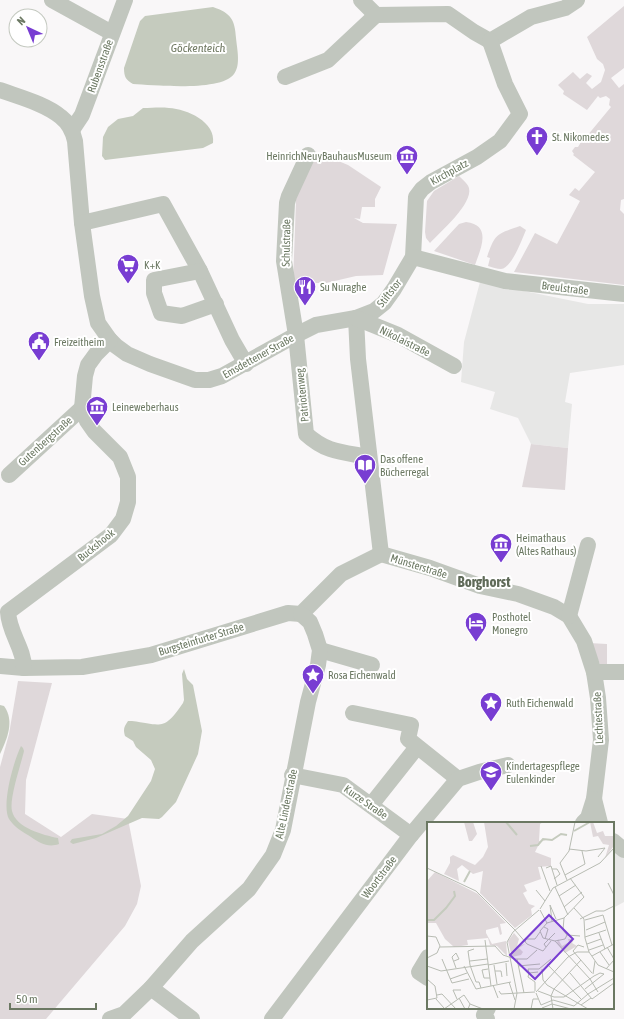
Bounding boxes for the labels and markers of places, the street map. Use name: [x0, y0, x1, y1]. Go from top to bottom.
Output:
church icon: St. Nikomedes: [524, 124, 550, 157]
place label: St. Nikomedes: [552, 131, 609, 143]
museum icon: HeinrichNeuyBauhausMuseum: [394, 143, 420, 176]
place label: HeinrichNeuyBauhausMuseum: [266, 150, 392, 162]
supermarket icon: K+K: [115, 252, 141, 285]
place label: K+K: [144, 259, 161, 271]
restaurant icon: Su Nuraghe: [292, 274, 318, 307]
place label: Su Nuraghe: [320, 281, 366, 293]
public building icon: Freizeitheim: [26, 329, 52, 362]
place label: Freizeitheim: [54, 336, 104, 348]
museum icon: Leineweberhaus: [84, 394, 110, 427]
place label: Leineweberhaus: [112, 401, 179, 413]
library icon: Das offene Bücherregal: [352, 452, 378, 485]
place label: Das offene Bücherregal: [380, 453, 429, 478]
museum icon: Heimathaus (Altes Rathaus): [488, 531, 514, 564]
place label: Heimathaus (Altes Rathaus): [516, 532, 577, 557]
hotel icon: Posthotel Monegro: [463, 610, 489, 643]
place label: Posthotel Monegro: [492, 611, 531, 636]
place icon: Rosa Eichenwald: [300, 662, 326, 695]
place label: Rosa Eichenwald: [328, 669, 396, 681]
place icon: Ruth Eichenwald: [478, 690, 504, 723]
place label: Ruth Eichenwald: [506, 697, 573, 709]
school or university icon: Kindertagespflege Eulenkinder: [478, 759, 504, 792]
place label: Kindertagespflege Eulenkinder: [506, 760, 580, 785]

